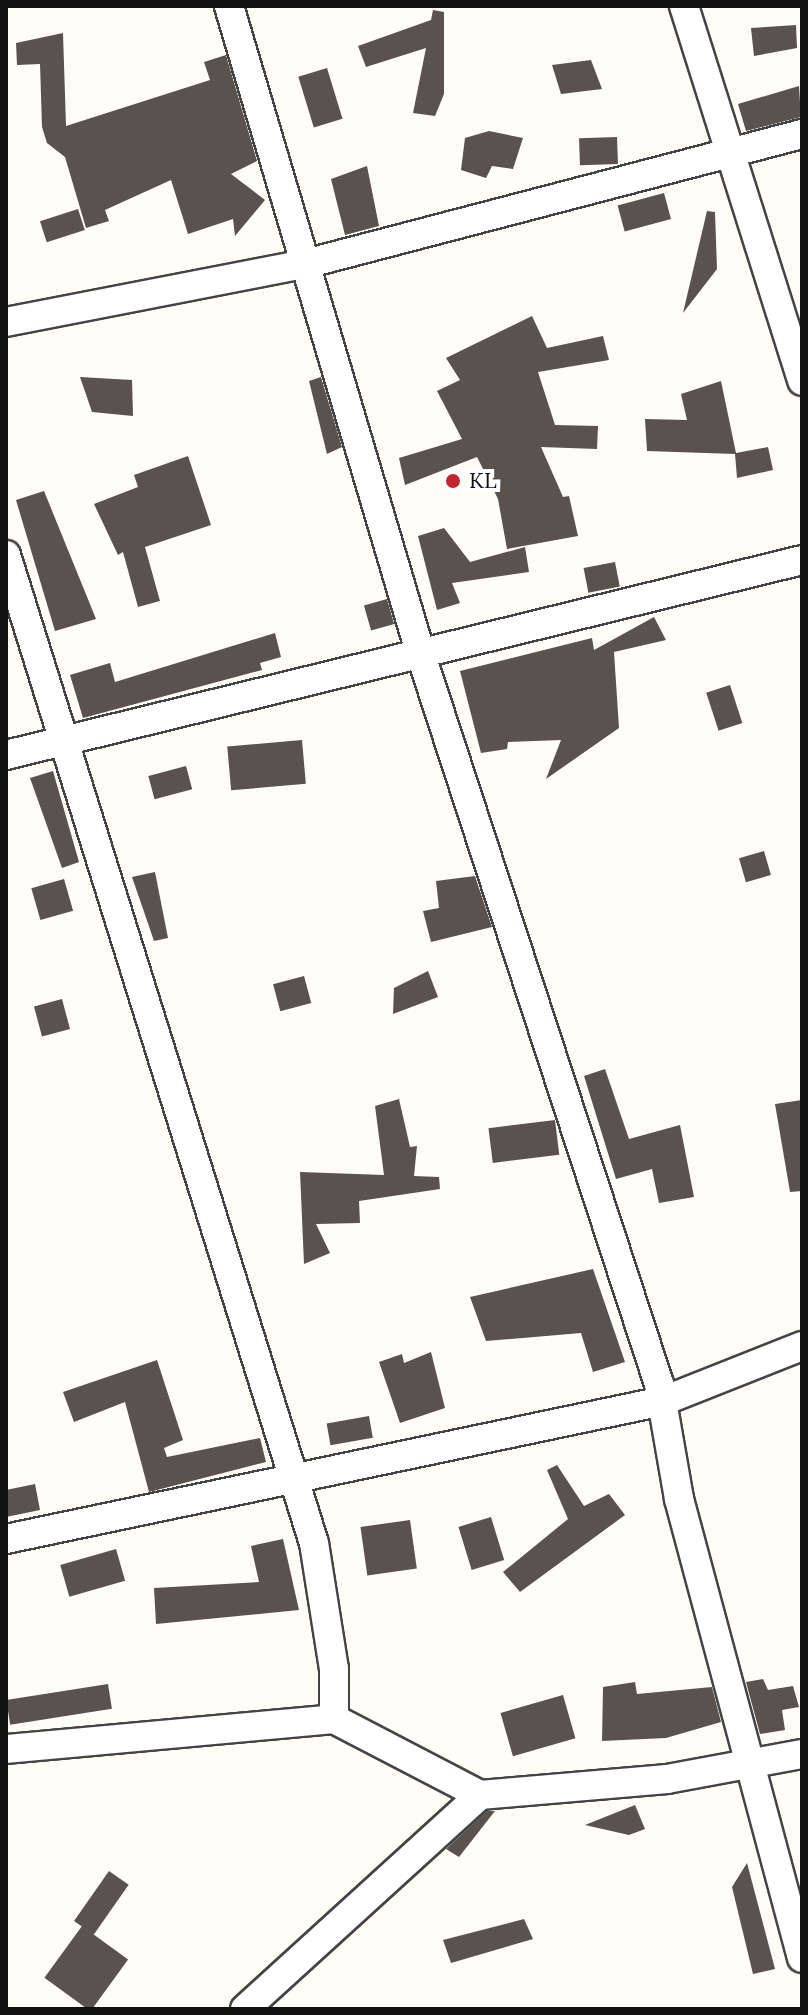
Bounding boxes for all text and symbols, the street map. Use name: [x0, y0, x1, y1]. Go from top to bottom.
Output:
place label: KL: [469, 468, 497, 494]
marker: KL: [444, 472, 462, 490]

